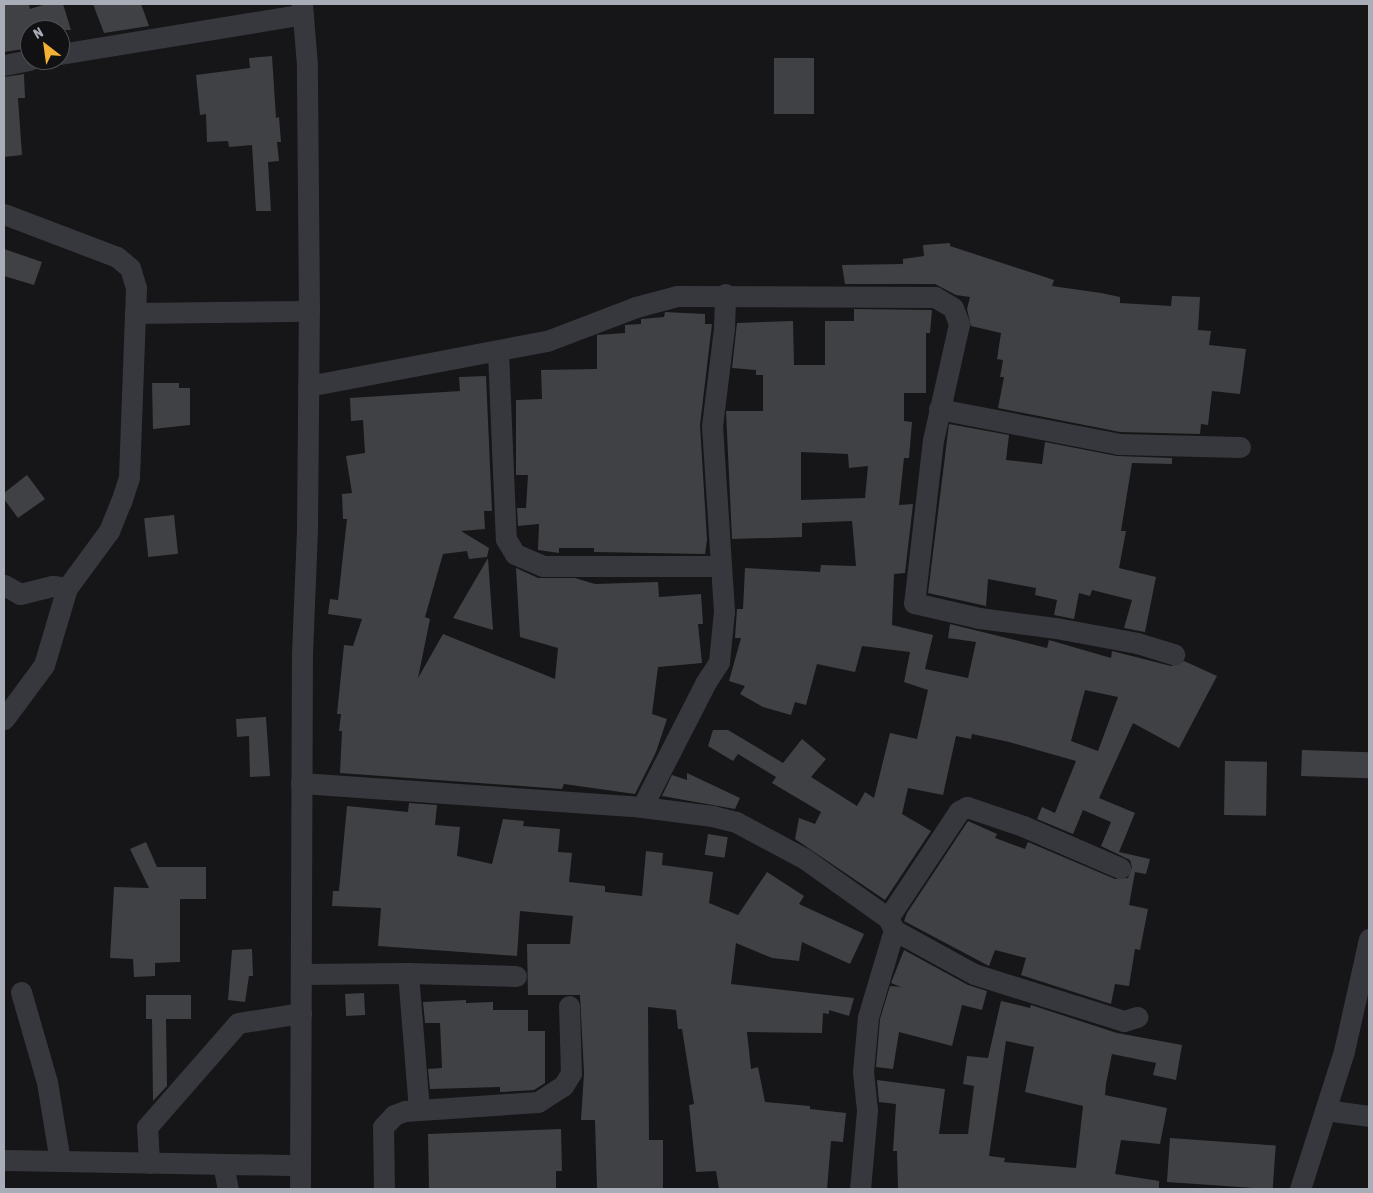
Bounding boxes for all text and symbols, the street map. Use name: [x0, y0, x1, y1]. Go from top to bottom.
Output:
north arrow: [20, 20, 70, 70]
text: N: [30, 24, 46, 42]

